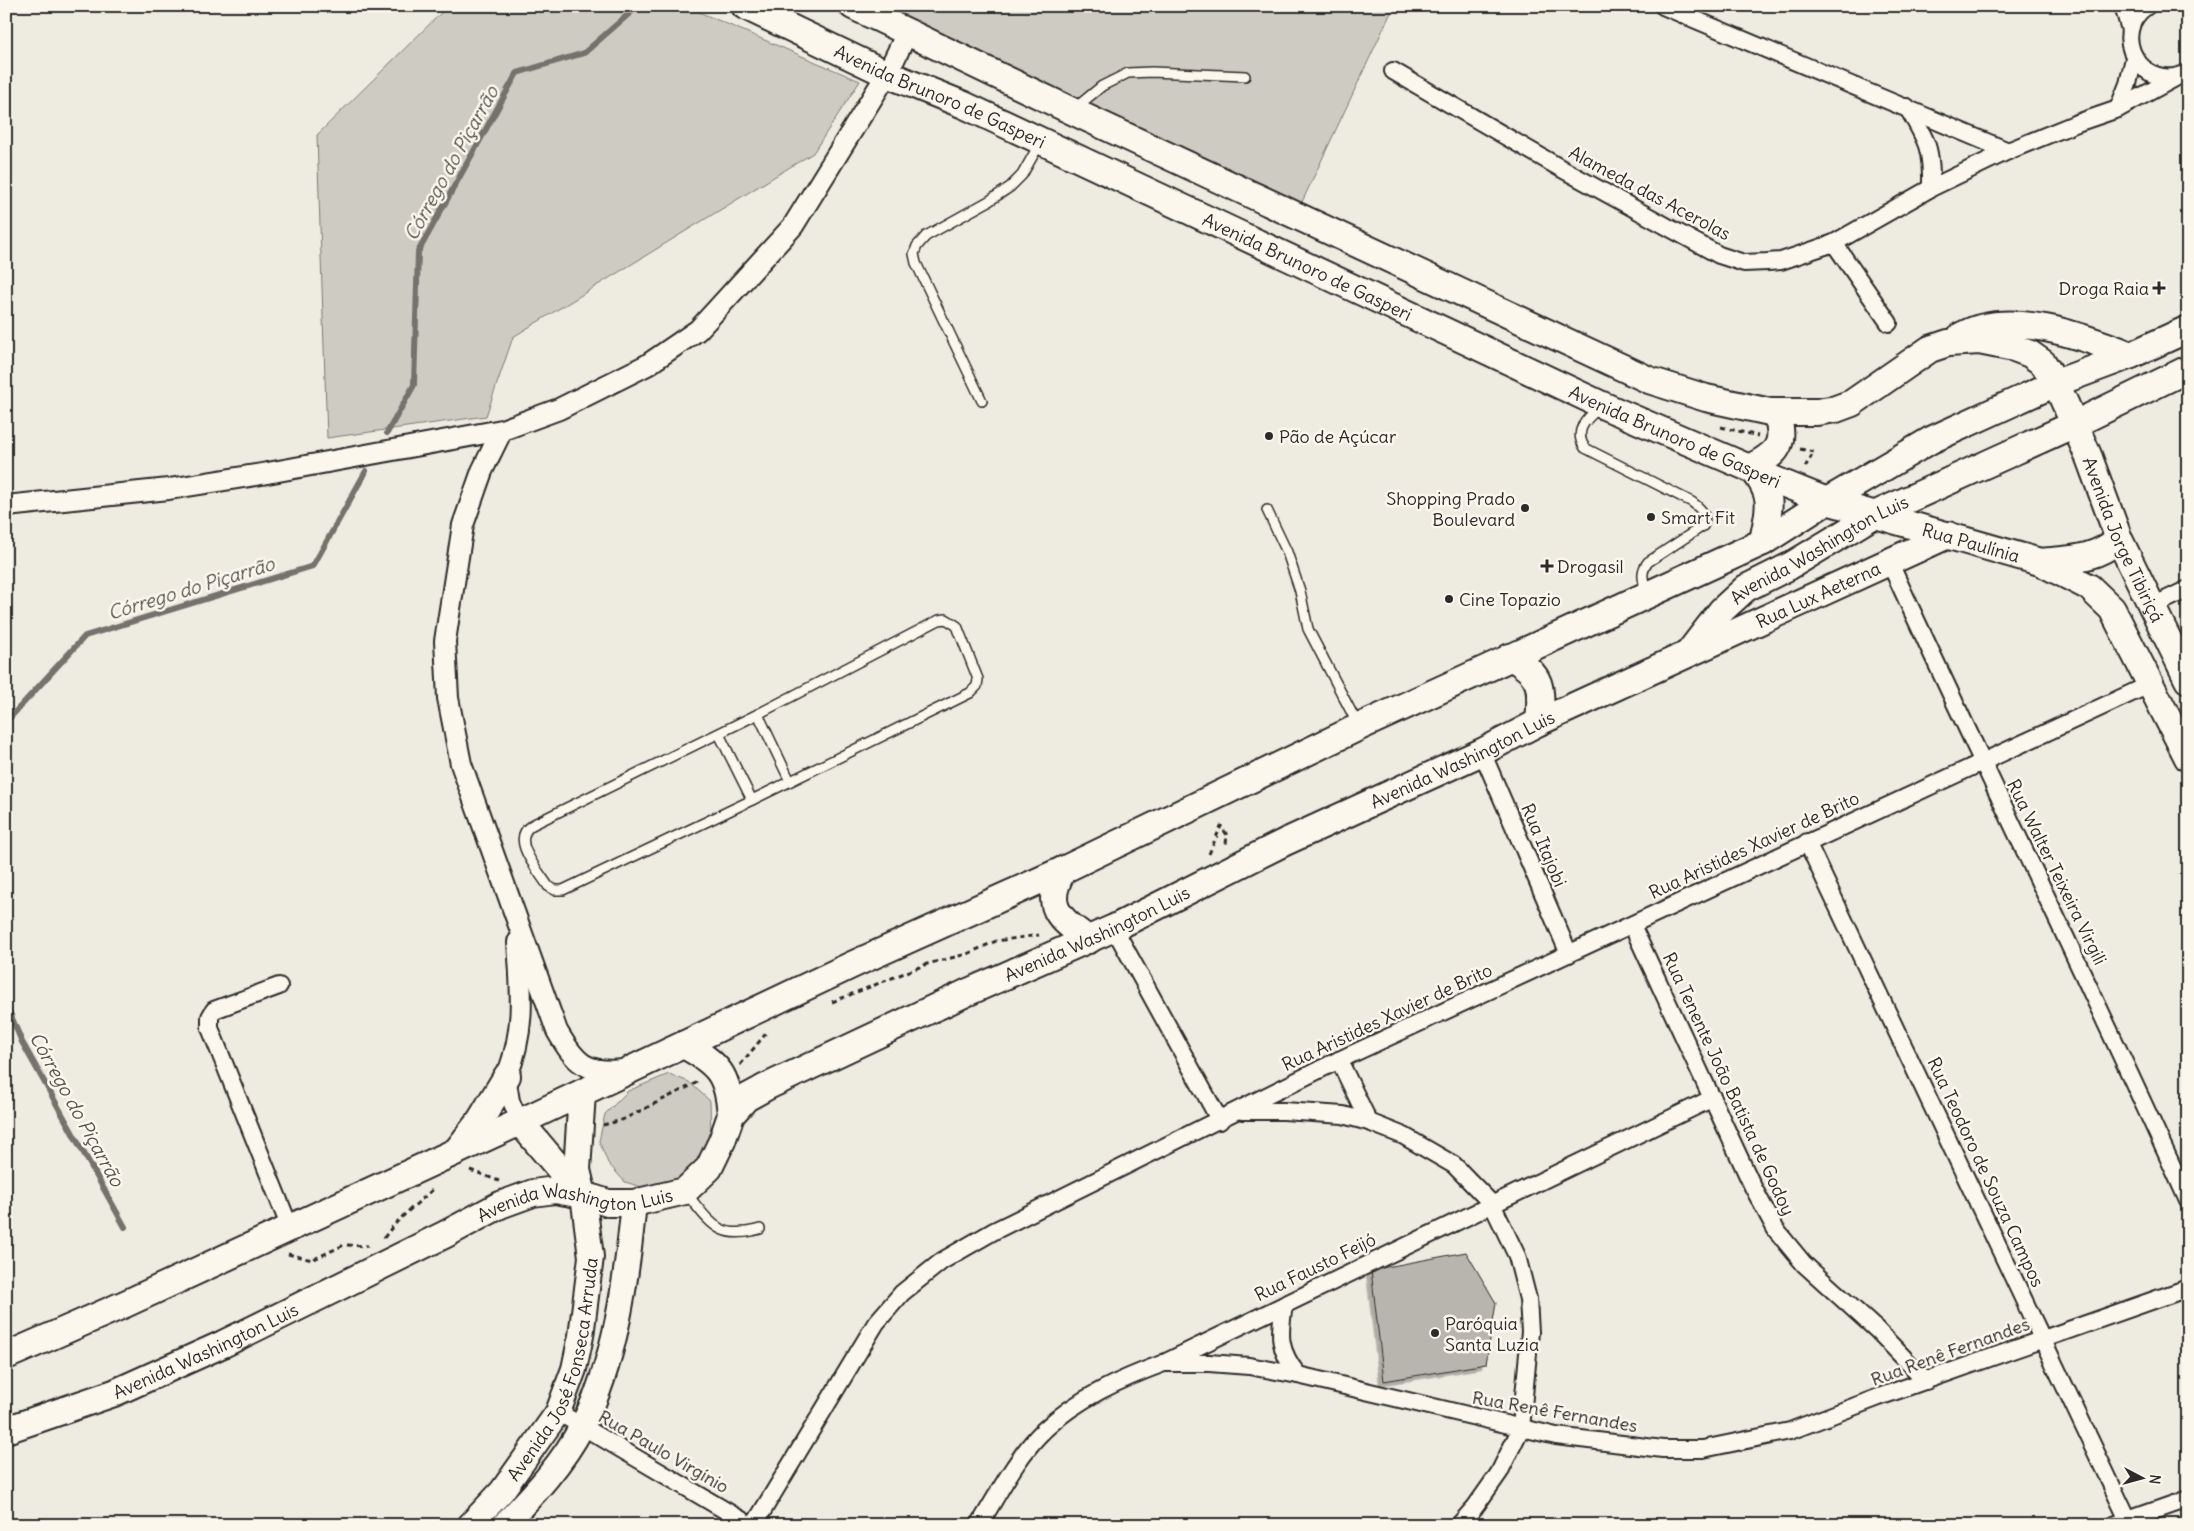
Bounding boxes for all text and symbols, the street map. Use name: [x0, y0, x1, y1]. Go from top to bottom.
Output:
street label: Avenida Brunoro de Gasperi: [831, 39, 1049, 153]
water label: Córrego do Piçarrão: [399, 80, 504, 245]
street label: Alameda das Acerolas: [1565, 141, 1735, 245]
street label: Avenida Brunoro de Gasperi: [1199, 207, 1416, 326]
place label: Droga Raia: [2058, 277, 2149, 300]
marker: Droga Raia: [2153, 282, 2165, 294]
street label: Avenida Brunoro de Gasperi: [1566, 380, 1784, 493]
place label: Pão de Açúcar: [1279, 425, 1397, 448]
marker: Pão de Açúcar: [1263, 430, 1275, 442]
street label: Avenida Jorge Tibiriçá: [2078, 454, 2169, 626]
place label: Shopping Prado Boulevard: [1386, 487, 1515, 531]
street label: Avenida Washington Luis: [1725, 490, 1912, 609]
marker: Shopping Prado Boulevard: [1519, 502, 1531, 514]
place label: Smart Fit: [1661, 506, 1735, 529]
marker: Smart Fit: [1645, 511, 1657, 523]
street label: Rua Paulínia: [1920, 517, 2022, 567]
water label: Córrego do Piçarrão: [105, 551, 279, 625]
place label: Drogasil: [1557, 555, 1624, 578]
street label: Rua Lux Aeterna: [1752, 556, 1884, 633]
marker: Drogasil: [1541, 560, 1553, 572]
place label: Cine Topazio: [1459, 588, 1561, 611]
marker: Cine Topazio: [1443, 593, 1455, 605]
street label: Avenida Washington Luis: [1366, 705, 1558, 813]
street label: Rua Walter Teixeira Virgili: [2002, 775, 2112, 969]
street label: Rua Aristides Xavier de Brito: [1645, 786, 1863, 904]
street label: Rua Itajobi: [1516, 800, 1572, 890]
street label: Avenida Washington Luis: [1001, 880, 1193, 986]
street label: Rua Tenente João Batista de Godoy: [1658, 949, 1800, 1219]
street label: Rua Aristides Xavier de Brito: [1278, 958, 1496, 1076]
water label: Córrego do Piçarrão: [25, 1027, 130, 1192]
street label: Rua Teodoro de Souza Campos: [1923, 1053, 2049, 1291]
street label: Avenida Washington Luis: [473, 1178, 675, 1227]
street label: Rua Fausto Feijó: [1251, 1228, 1379, 1306]
street label: Avenida José Fonseca Arruda: [501, 1256, 602, 1485]
street label: Avenida Washington Luis: [109, 1297, 302, 1404]
place label: Paróquia Santa Luzia: [1445, 1312, 1539, 1356]
street label: Rua Renê Fernandes: [1867, 1312, 2033, 1390]
marker: Paróquia Santa Luzia: [1429, 1327, 1441, 1339]
street label: Rua Renê Fernandes: [1471, 1385, 1639, 1437]
street label: Rua Paulo Virgínio: [595, 1404, 733, 1498]
north arrow: [2116, 1454, 2166, 1504]
text: N: [2145, 1474, 2164, 1485]

